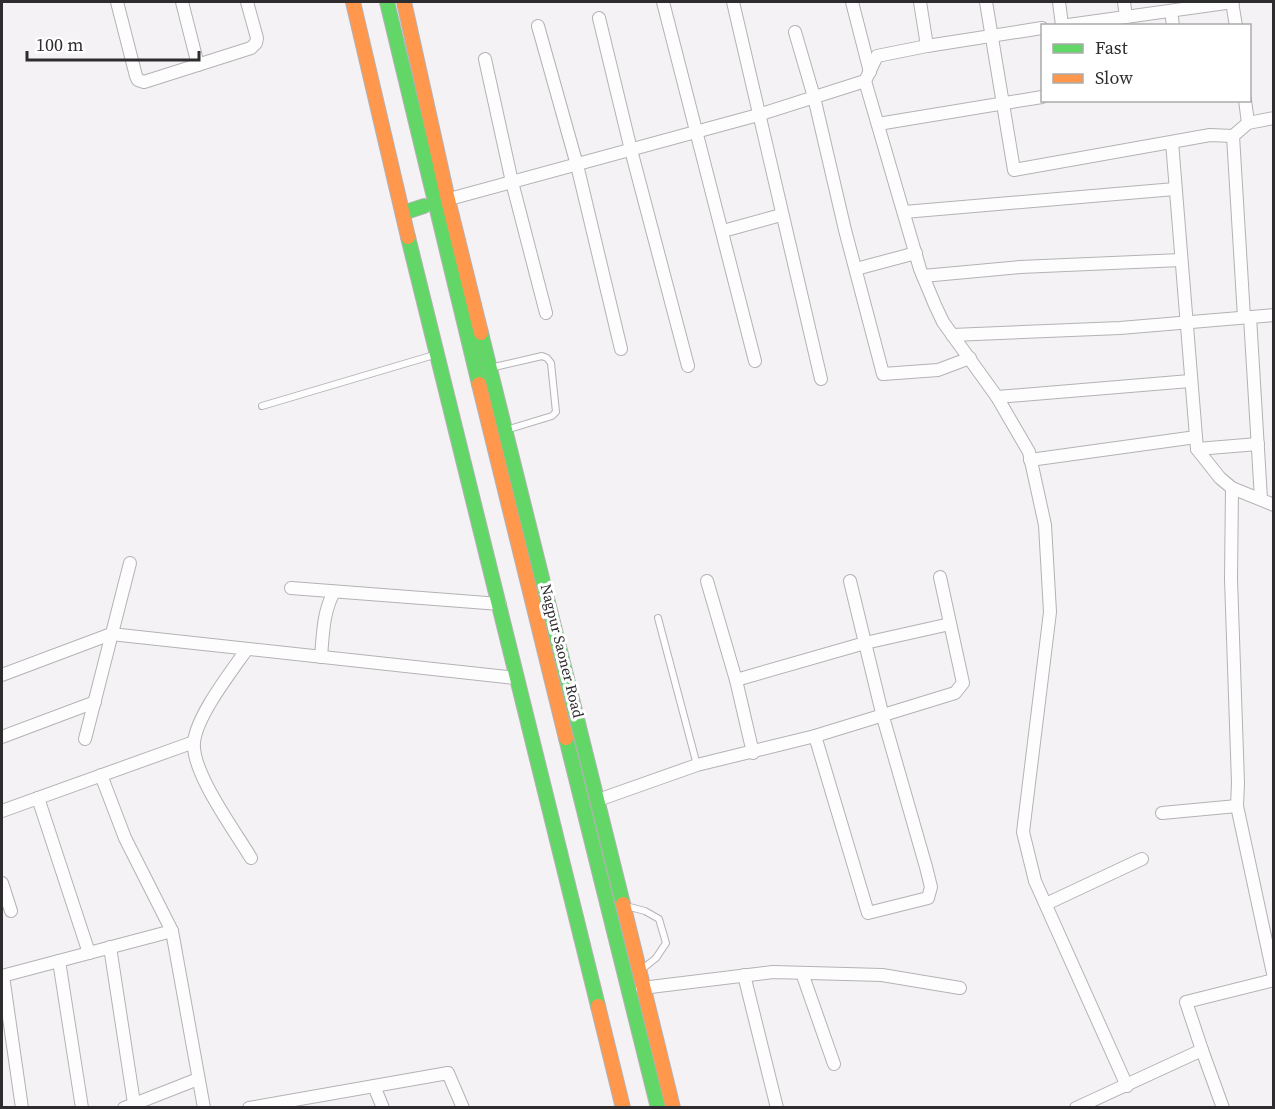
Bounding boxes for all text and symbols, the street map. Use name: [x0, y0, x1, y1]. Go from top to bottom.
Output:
scale bar: [27, 24, 200, 62]
legend: [1041, 24, 1251, 102]
text: 100 m: [36, 32, 83, 57]
text: Fast: [1095, 35, 1128, 60]
text: Slow: [1095, 65, 1133, 90]
street label: Nagpur Saoner Road: [536, 582, 589, 721]

